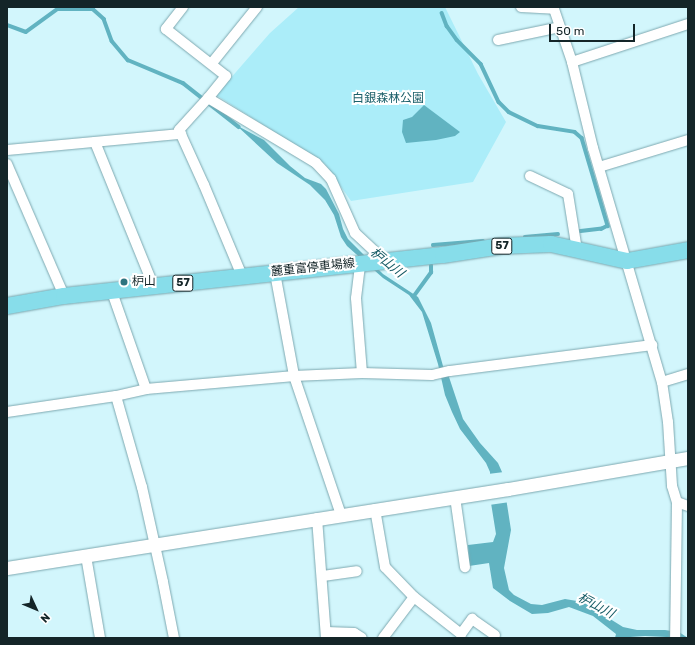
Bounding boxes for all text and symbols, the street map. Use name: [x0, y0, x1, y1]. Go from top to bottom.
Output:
scale bar: [551, 16, 637, 42]
text: 50 m: [556, 24, 584, 38]
park label: 白銀森林公園: [352, 92, 424, 106]
road number: 57: [491, 237, 513, 255]
water label: 枦山川: [367, 245, 407, 281]
street label: 麓重富停車場線: [270, 256, 356, 280]
road number: 57: [172, 274, 194, 292]
place label: 枦山: [132, 275, 156, 289]
marker: 枦山: [119, 277, 129, 287]
north arrow: [16, 589, 56, 629]
water label: 枦山川: [575, 590, 617, 622]
text: N: [38, 610, 52, 625]

